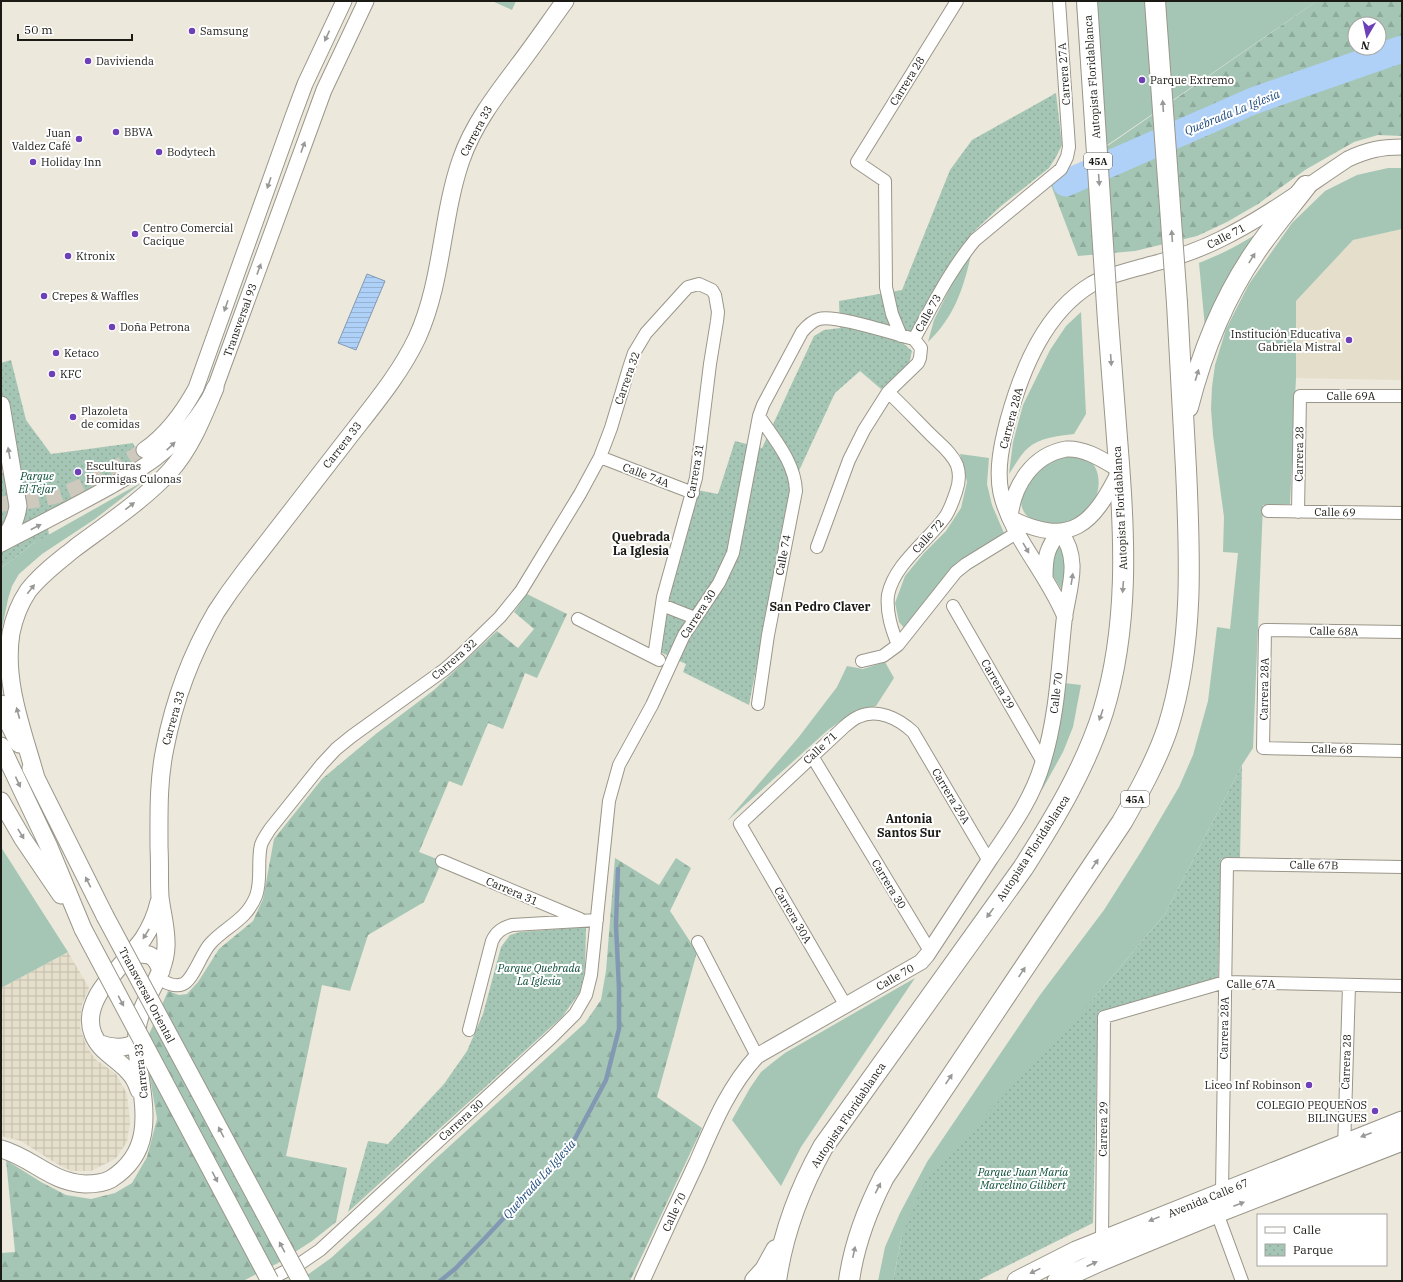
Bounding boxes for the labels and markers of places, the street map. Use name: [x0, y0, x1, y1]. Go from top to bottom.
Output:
place label: Samsung: [200, 24, 248, 38]
marker: Samsung: [187, 26, 197, 36]
place label: Davivienda: [96, 54, 154, 68]
marker: Davivienda: [83, 56, 93, 66]
place label: Parque Extremo: [1150, 73, 1234, 87]
marker: Parque Extremo: [1137, 75, 1147, 85]
place label: BBVA: [124, 125, 153, 139]
place label: Juan Valdez Café: [12, 126, 71, 153]
marker: BBVA: [111, 127, 121, 137]
marker: Juan Valdez Café: [74, 134, 84, 144]
place label: Bodytech: [167, 145, 216, 159]
marker: Bodytech: [154, 147, 164, 157]
place label: Holiday Inn: [41, 155, 102, 169]
marker: Holiday Inn: [28, 157, 38, 167]
place label: Centro Comercial Cacique: [143, 221, 233, 248]
marker: Centro Comercial Cacique: [130, 229, 140, 239]
place label: Ktronix: [76, 249, 115, 263]
marker: Ktronix: [63, 251, 73, 261]
place label: Crepes & Waffles: [52, 289, 139, 303]
marker: Crepes & Waffles: [39, 291, 49, 301]
place label: Doña Petrona: [120, 320, 190, 334]
marker: Doña Petrona: [107, 322, 117, 332]
place label: Institución Educativa Gabriela Mistral: [1231, 327, 1341, 354]
marker: Institución Educativa Gabriela Mistral: [1344, 335, 1354, 345]
place label: Ketaco: [64, 346, 99, 360]
marker: Ketaco: [51, 348, 61, 358]
place label: KFC: [60, 367, 82, 381]
marker: KFC: [47, 369, 57, 379]
place label: Plazoleta de comidas: [81, 404, 140, 431]
marker: Plazoleta de comidas: [68, 412, 78, 422]
place label: Esculturas Hormigas Culonas: [86, 459, 181, 486]
marker: Esculturas Hormigas Culonas: [73, 467, 83, 477]
place label: Liceo Inf Robinson: [1205, 1078, 1301, 1092]
marker: Liceo Inf Robinson: [1304, 1080, 1314, 1090]
place label: COLEGIO PEQUEÑOS BILINGUES: [1257, 1098, 1367, 1125]
marker: COLEGIO PEQUEÑOS BILINGUES: [1370, 1106, 1380, 1116]

